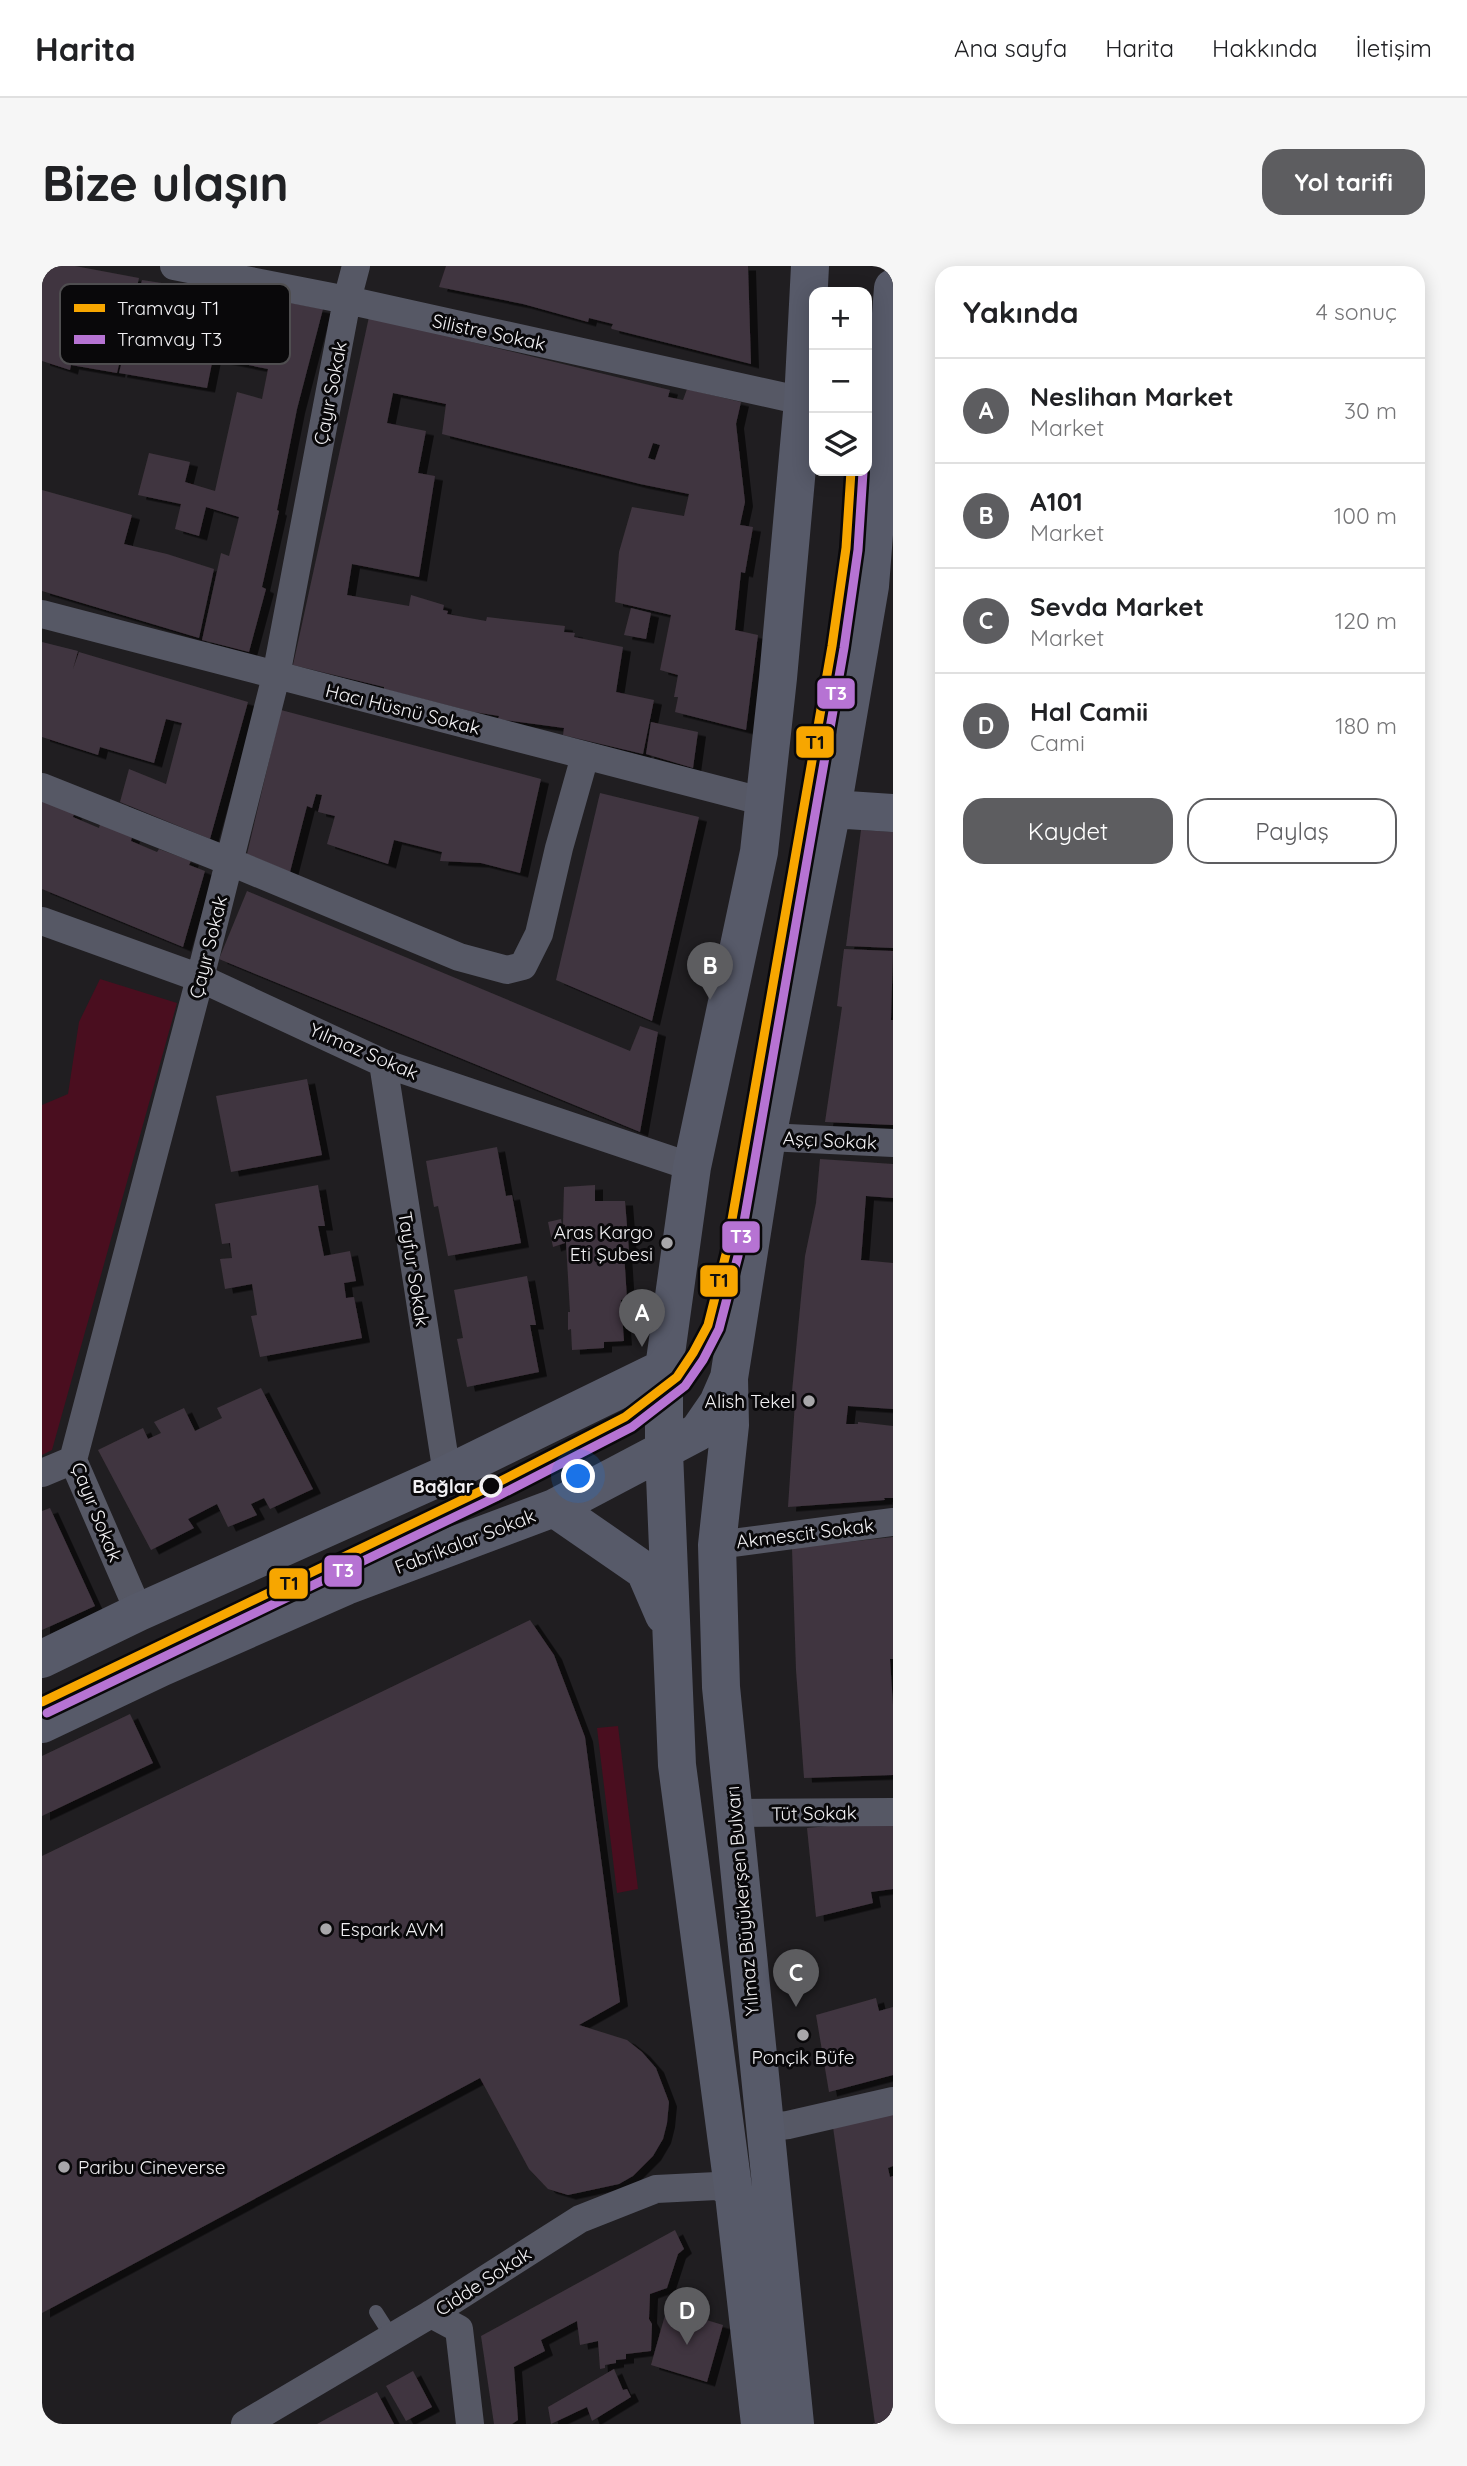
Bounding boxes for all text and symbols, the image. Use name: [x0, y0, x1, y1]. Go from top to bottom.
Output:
text: Harita: [35, 28, 136, 69]
text: Ana sayfa: [954, 33, 1067, 63]
text: Harita: [1105, 33, 1174, 63]
text: Hakkında: [1212, 33, 1318, 63]
text: İletişim: [1356, 33, 1432, 63]
button: Yol tarifi: [1262, 149, 1425, 215]
text: Bize ulaşın: [42, 152, 289, 213]
legend: [60, 284, 290, 364]
map controls: [809, 287, 872, 476]
button: +: [809, 287, 872, 350]
text: Yakında: [963, 293, 1078, 331]
text: Tramvay T1: [117, 296, 219, 320]
text: 4 sonuç: [1316, 297, 1397, 326]
street label: Silistre Sokak: [430, 308, 548, 356]
text: Tramvay T3: [117, 327, 222, 351]
street label: Çayır Sokak: [308, 339, 352, 447]
button: −: [809, 350, 872, 413]
text: Neslihan Market: [1030, 380, 1234, 413]
text: A: [979, 396, 993, 425]
text: 30 m: [1344, 396, 1397, 425]
button: layers: [809, 413, 872, 476]
text: Market: [1030, 413, 1104, 442]
text: A101: [1030, 485, 1083, 518]
text: B: [978, 501, 994, 530]
text: 100 m: [1334, 501, 1397, 530]
text: Market: [1030, 518, 1104, 547]
text: Sevda Market: [1030, 590, 1204, 623]
text: C: [979, 606, 993, 635]
text: 120 m: [1335, 606, 1397, 635]
text: Market: [1030, 623, 1104, 652]
line badge: T3: [816, 677, 856, 710]
street label: Hacı Hüsnü Sokak: [323, 678, 483, 740]
text: T3: [825, 681, 847, 705]
text: Hal Camii: [1030, 695, 1148, 728]
text: D: [978, 711, 994, 740]
text: 180 m: [1335, 711, 1397, 740]
line badge: T1: [795, 725, 835, 759]
text: Cami: [1030, 728, 1085, 757]
text: T1: [805, 730, 825, 754]
button: Kaydet: [963, 798, 1173, 864]
button: Paylaş: [1187, 798, 1397, 864]
street label: Çayır Sokak: [184, 893, 232, 1001]
pin: B: [687, 942, 733, 1000]
street label: Yılmaz Sokak: [306, 1017, 422, 1085]
street label: Aşçı Sokak: [782, 1126, 878, 1154]
street label: Tayfur Sokak: [393, 1210, 435, 1328]
place label: Aras Kargo Eti Şubesi: [554, 1220, 653, 1266]
line badge: T3: [721, 1220, 761, 1254]
text: T3: [730, 1224, 752, 1248]
marker: Aras Kargo Eti Şubesi: [659, 1235, 675, 1251]
line badge: T1: [699, 1264, 739, 1298]
text: T1: [709, 1268, 729, 1292]
pin: A: [619, 1289, 665, 1347]
place label: Alish Tekel: [705, 1389, 795, 1413]
marker: Alish Tekel: [801, 1393, 817, 1409]
street label: Çayır Sokak: [66, 1459, 128, 1565]
your location: [561, 1459, 595, 1493]
place label: Bağlar: [412, 1474, 474, 1498]
marker: Bağlar: [480, 1475, 502, 1497]
street label: Fabrikalar Sokak: [391, 1503, 539, 1579]
street label: Akmescit Sokak: [735, 1513, 875, 1553]
line badge: T3: [323, 1554, 363, 1588]
text: T3: [332, 1558, 354, 1582]
line badge: T1: [268, 1567, 309, 1600]
text: T1: [279, 1571, 299, 1595]
street label: Yılmaz Büyükerşen Bulvarı: [720, 1785, 764, 2017]
street label: Tüt Sokak: [771, 1800, 857, 1826]
place label: Espark AVM: [340, 1917, 444, 1941]
marker: Espark AVM: [318, 1921, 334, 1937]
pin: C: [773, 1949, 819, 2007]
marker: Ponçik Büfe: [795, 2027, 811, 2043]
place label: Ponçik Büfe: [752, 2045, 854, 2069]
place label: Paribu Cineverse: [78, 2155, 225, 2179]
marker: Paribu Cineverse: [56, 2159, 72, 2175]
street label: Cidde Sokak: [431, 2241, 535, 2321]
pin: D: [664, 2287, 710, 2345]

